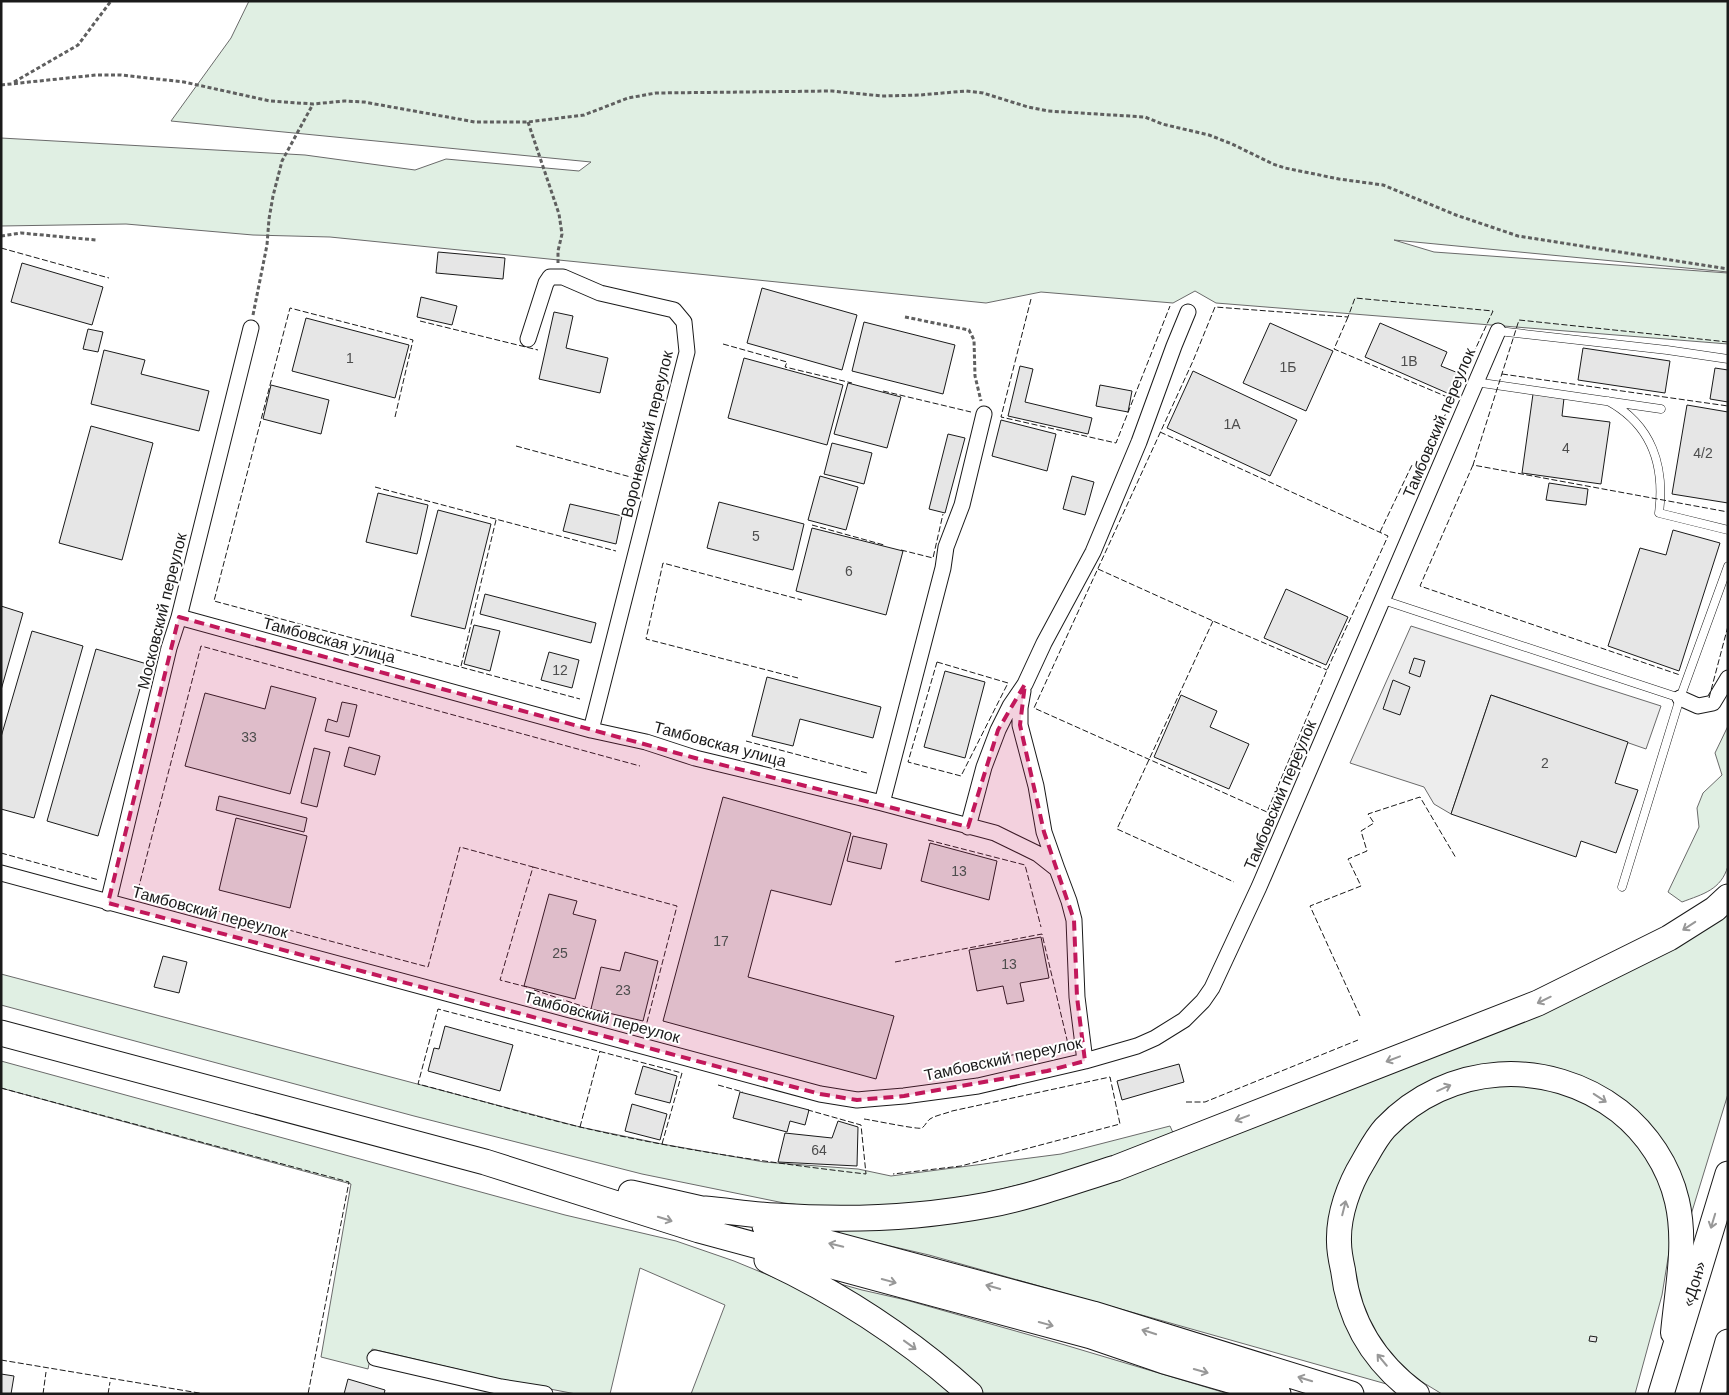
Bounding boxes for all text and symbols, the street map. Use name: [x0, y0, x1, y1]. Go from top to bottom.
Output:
street label: Тамбовский переулок: [1400, 345, 1479, 500]
street label: Воронежский переулок: [618, 348, 676, 519]
house number: 1: [346, 350, 354, 366]
house number: 1В: [1400, 353, 1418, 369]
house number: 1Б: [1280, 359, 1296, 375]
house number: 1А: [1223, 416, 1241, 432]
house number: 4: [1562, 440, 1570, 456]
house number: 4/2: [1693, 445, 1713, 461]
house number: 5: [752, 528, 760, 544]
street label: Московский переулок: [134, 530, 190, 691]
house number: 6: [845, 563, 853, 579]
street label: Тамбовская улица: [261, 614, 397, 666]
house number: 12: [552, 662, 568, 678]
street label: Тамбовский переулок: [1241, 717, 1320, 872]
street label: Тамбовская улица: [652, 718, 788, 770]
house number: 33: [241, 729, 257, 745]
house number: 2: [1541, 755, 1549, 771]
house number: 13: [951, 863, 967, 879]
street label: Тамбовский переулок: [130, 883, 291, 941]
one-way arrow: [1682, 921, 1696, 931]
house number: 17: [713, 933, 729, 949]
house number: 25: [552, 945, 568, 961]
house number: 13: [1001, 956, 1017, 972]
house number: 23: [615, 982, 631, 998]
street label: Тамбовский переулок: [522, 988, 683, 1046]
one-way arrow: [1537, 995, 1552, 1005]
street label: Тамбовский переулок: [923, 1034, 1084, 1084]
one-way arrow: [1386, 1055, 1401, 1064]
one-way arrow: [1436, 1082, 1451, 1092]
one-way arrow: [1593, 1093, 1607, 1103]
one-way arrow: [1234, 1115, 1249, 1124]
house number: 64: [811, 1142, 827, 1158]
one-way arrow: [1340, 1201, 1349, 1217]
one-way arrow: [1708, 1212, 1718, 1228]
one-way arrow: [656, 1214, 672, 1224]
one-way arrow: [829, 1240, 845, 1249]
street label: «Дон»: [1679, 1259, 1709, 1309]
one-way arrow: [880, 1277, 896, 1287]
one-way arrow: [985, 1282, 1001, 1292]
one-way arrow: [1037, 1319, 1053, 1329]
one-way arrow: [1142, 1327, 1158, 1336]
one-way arrow: [903, 1340, 917, 1350]
one-way arrow: [1376, 1353, 1388, 1366]
one-way arrow: [1192, 1367, 1208, 1377]
one-way arrow: [1297, 1374, 1313, 1384]

